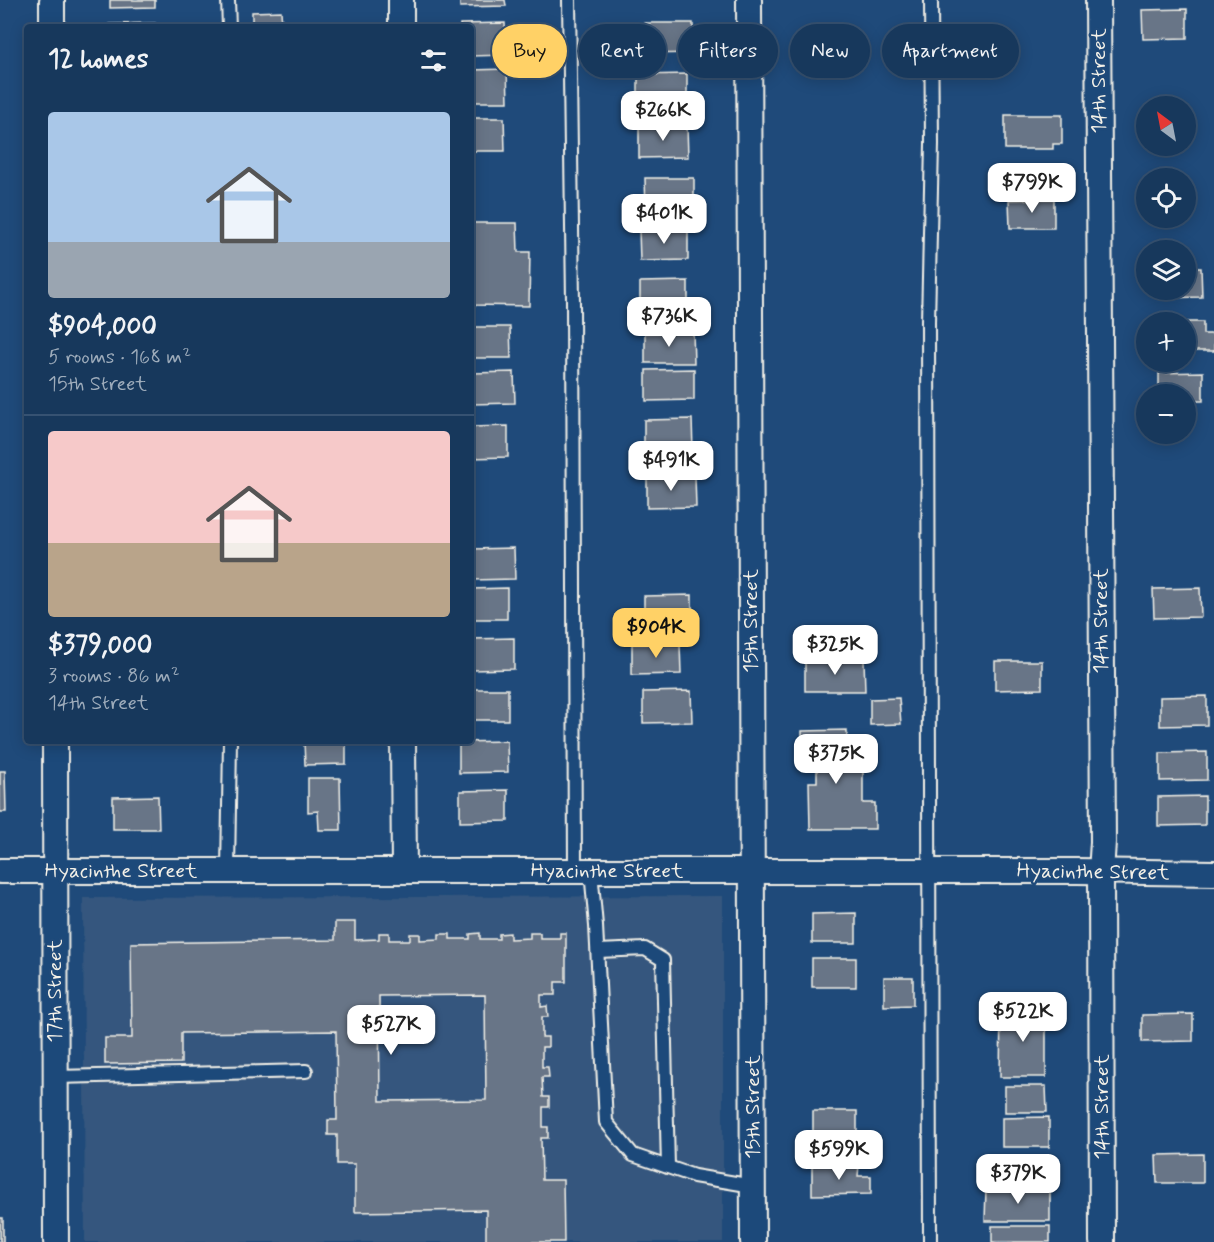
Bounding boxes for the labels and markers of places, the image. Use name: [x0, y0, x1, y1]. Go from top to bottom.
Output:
pin: $266K: [621, 91, 705, 142]
pin: $799K: [990, 163, 1074, 214]
pin: $401K: [622, 194, 706, 245]
pin: $736K: [627, 297, 711, 348]
pin: $491K: [629, 441, 713, 492]
pin: $904K: [614, 608, 698, 659]
pin: $325K: [793, 625, 877, 676]
pin: $375K: [794, 734, 878, 785]
pin: $522K: [981, 992, 1065, 1043]
pin: $527K: [349, 1005, 433, 1056]
pin: $599K: [797, 1130, 881, 1181]
pin: $379K: [976, 1154, 1060, 1205]

